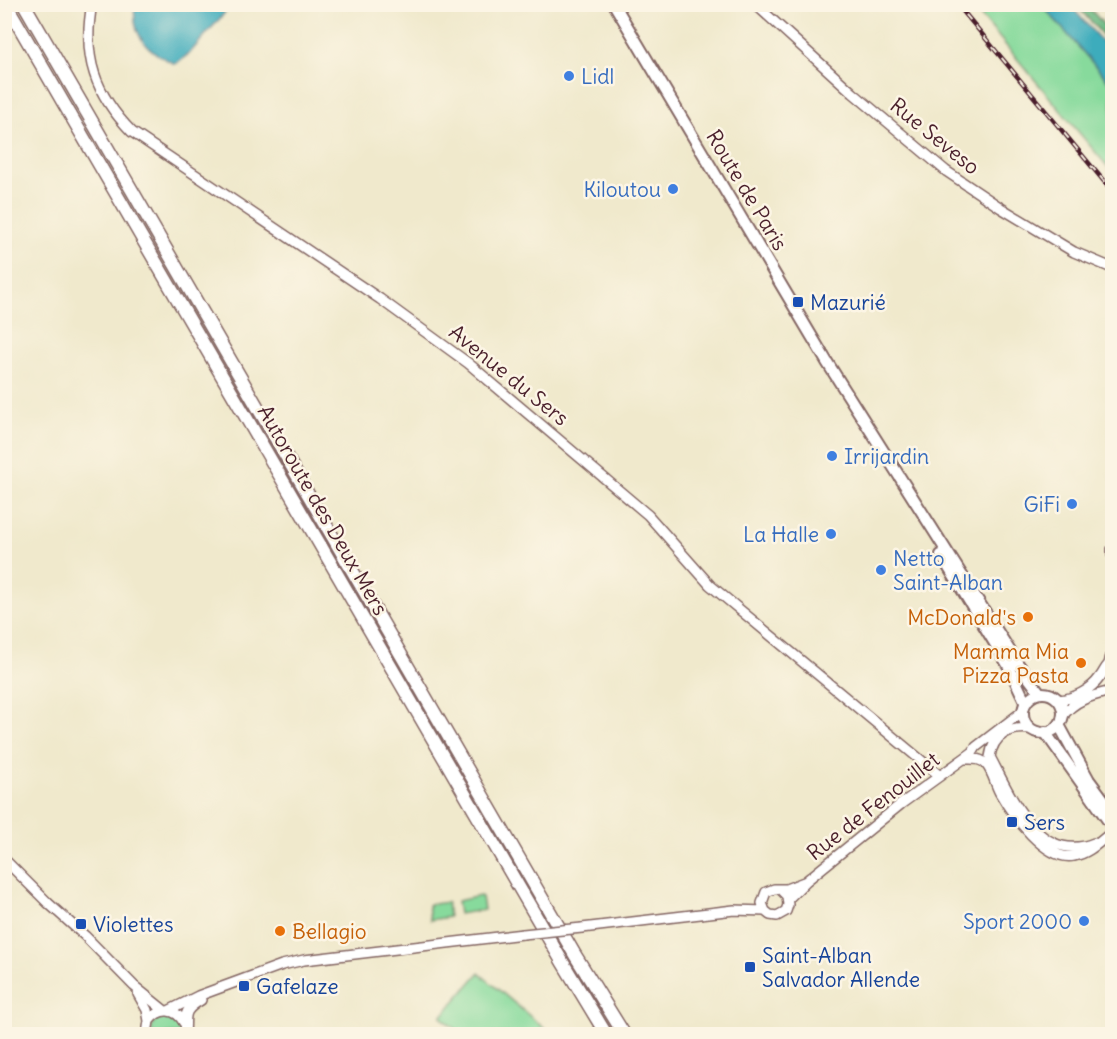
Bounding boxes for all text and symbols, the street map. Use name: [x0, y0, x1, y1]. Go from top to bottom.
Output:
place label: Lidl: [581, 63, 614, 90]
marker: Lidl: [562, 69, 576, 83]
street label: Rue Seveso: [885, 92, 985, 180]
street label: Route de Paris: [700, 125, 794, 255]
place label: Kiloutou: [583, 176, 661, 203]
marker: Kiloutou: [666, 182, 680, 196]
place label: Mazurié: [810, 289, 886, 316]
marker: Mazurié: [791, 295, 805, 309]
street label: Avenue du Sers: [444, 319, 574, 431]
street label: Autoroute des Deux Mers: [252, 400, 394, 620]
place label: Irrijardin: [844, 443, 929, 470]
marker: Irrijardin: [825, 449, 839, 463]
place label: GiFi: [1024, 491, 1060, 518]
marker: GiFi: [1065, 497, 1079, 511]
place label: La Halle: [743, 521, 819, 548]
marker: La Halle: [824, 527, 838, 541]
place label: Netto Saint-Alban: [893, 545, 1003, 596]
marker: Netto Saint-Alban: [874, 563, 888, 577]
place label: McDonald's: [907, 604, 1016, 631]
marker: McDonald's: [1021, 610, 1035, 624]
place label: Mamma Mia Pizza Pasta: [953, 638, 1069, 689]
marker: Mamma Mia Pizza Pasta: [1074, 656, 1088, 670]
street label: Rue de Fenouillet: [801, 746, 945, 866]
place label: Sers: [1024, 809, 1065, 836]
marker: Sers: [1005, 815, 1019, 829]
place label: Sport 2000: [963, 908, 1072, 935]
place label: Violettes: [93, 911, 173, 938]
marker: Sport 2000: [1077, 914, 1091, 928]
marker: Violettes: [74, 917, 88, 931]
place label: Bellagio: [292, 918, 367, 945]
marker: Bellagio: [273, 924, 287, 938]
place label: Saint-Alban Salvador Allende: [762, 942, 920, 993]
marker: Saint-Alban Salvador Allende: [743, 960, 757, 974]
place label: Gafelaze: [256, 973, 339, 1000]
marker: Gafelaze: [237, 979, 251, 993]

